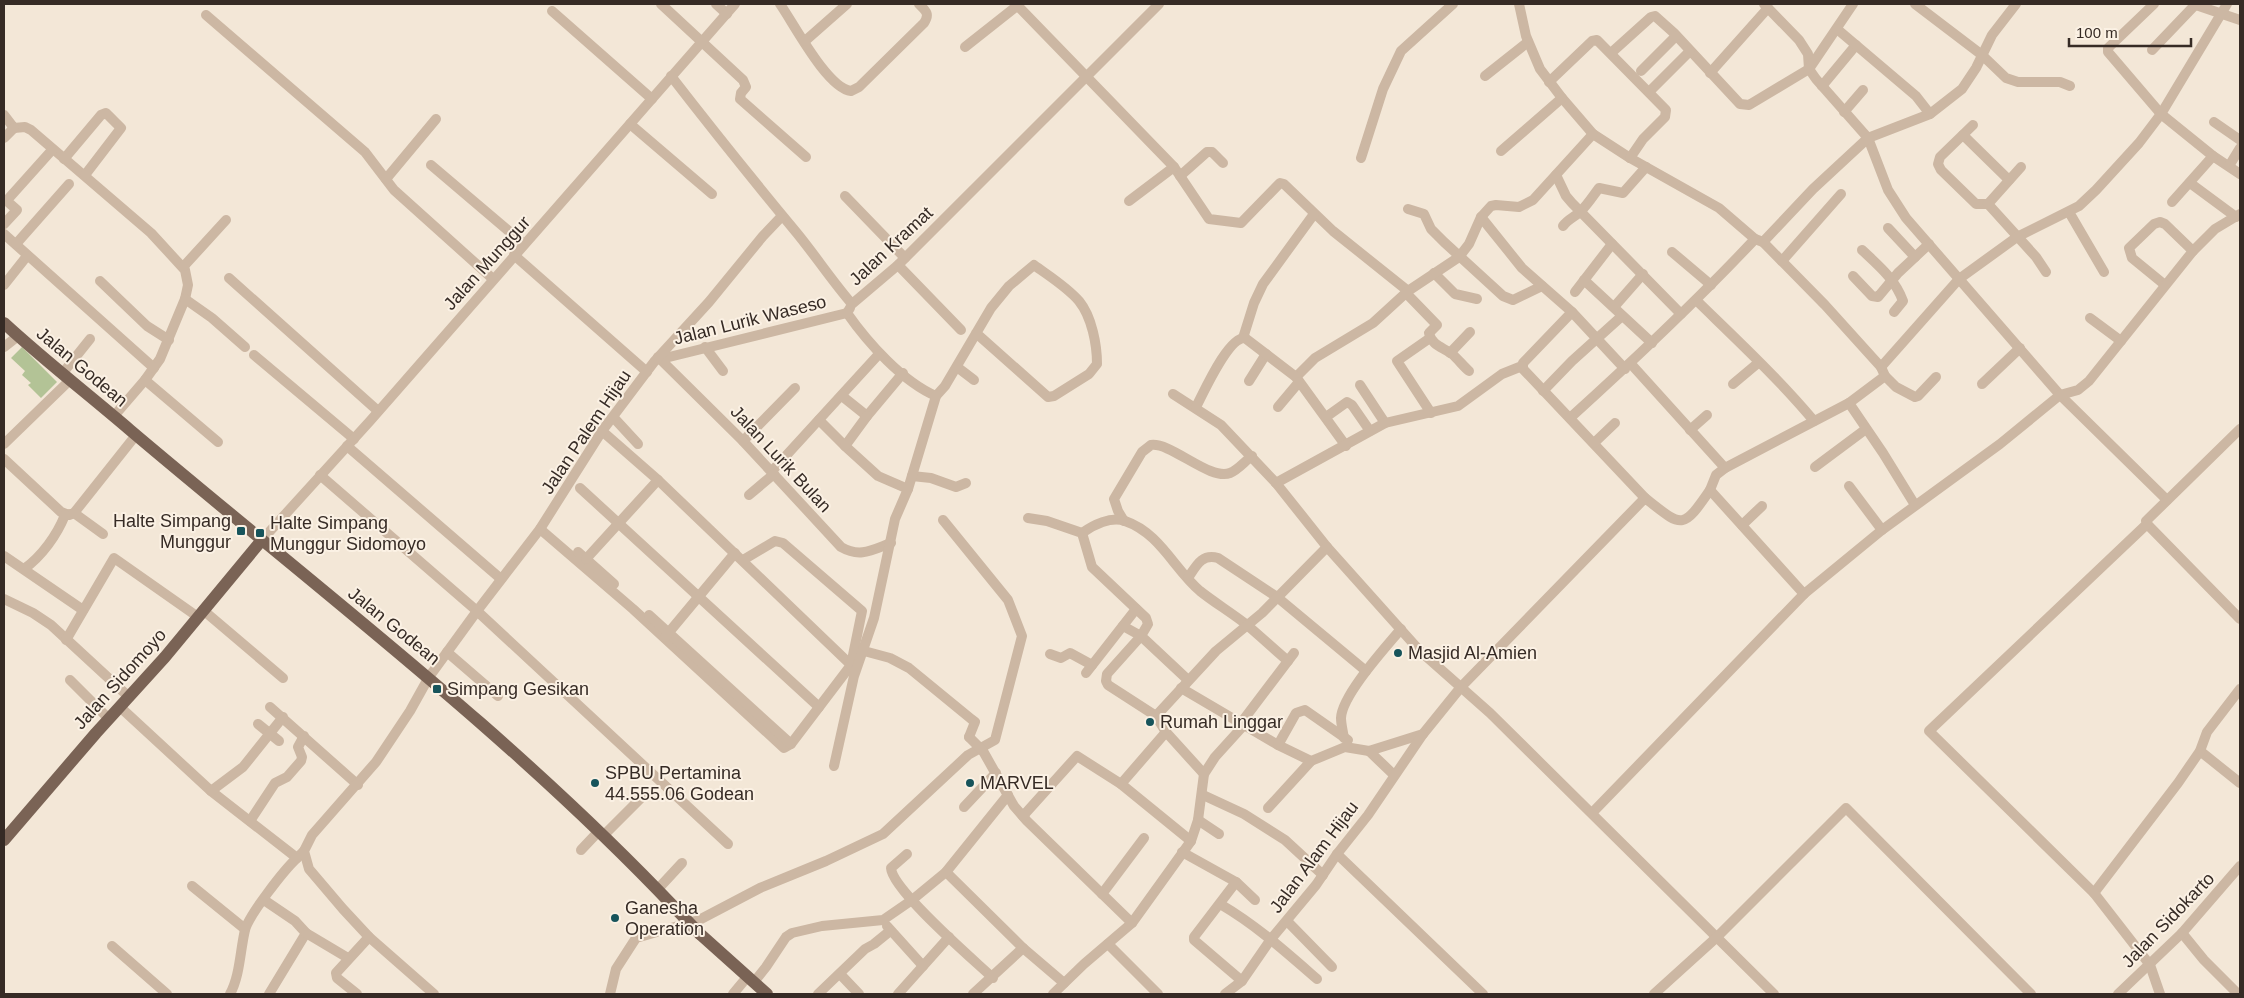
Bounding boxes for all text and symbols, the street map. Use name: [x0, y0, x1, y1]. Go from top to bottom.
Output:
scale bar: [2069, 15, 2192, 47]
text: 100 m: [2076, 24, 2118, 41]
street label: Jalan Kramat: [845, 203, 937, 289]
street label: Jalan Munggur: [440, 212, 534, 314]
street label: Jalan Lurik Waseso: [672, 291, 828, 349]
street label: Jalan Godean: [33, 323, 131, 411]
street label: Jalan Palem Hijau: [537, 366, 635, 498]
street label: Jalan Lurik Bulan: [727, 402, 835, 516]
place label: Halte Simpang Munggur: [113, 511, 231, 552]
place label: Halte Simpang Munggur Sidomoyo: [270, 513, 426, 554]
marker: Halte Simpang Munggur: [235, 525, 247, 537]
marker: Halte Simpang Munggur Sidomoyo: [254, 527, 266, 539]
street label: Jalan Godean: [344, 583, 444, 669]
street label: Jalan Sidomoyo: [70, 625, 170, 733]
place label: Masjid Al-Amien: [1408, 643, 1537, 663]
marker: Masjid Al-Amien: [1392, 647, 1404, 659]
place label: Simpang Gesikan: [447, 679, 589, 699]
marker: Simpang Gesikan: [431, 683, 443, 695]
place label: Rumah Linggar: [1160, 712, 1283, 732]
marker: Rumah Linggar: [1144, 716, 1156, 728]
place label: SPBU Pertamina 44.555.06 Godean: [605, 763, 754, 804]
place label: MARVEL: [980, 773, 1054, 793]
marker: SPBU Pertamina 44.555.06 Godean: [589, 777, 601, 789]
marker: MARVEL: [964, 777, 976, 789]
street label: Jalan Alam Hijau: [1266, 797, 1362, 917]
street label: Jalan Sidokarto: [2118, 868, 2218, 972]
place label: Ganesha Operation: [625, 898, 704, 939]
marker: Ganesha Operation: [609, 912, 621, 924]

